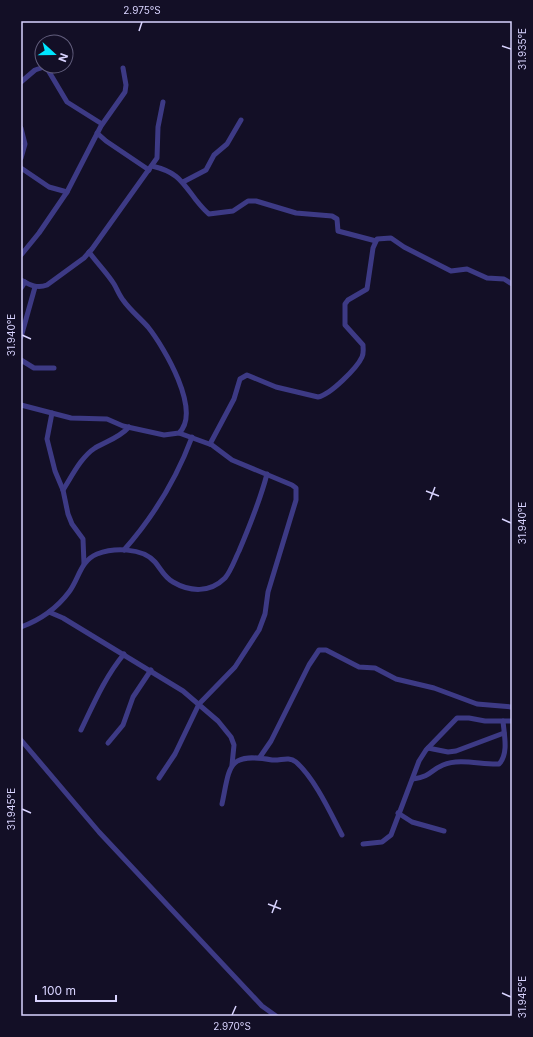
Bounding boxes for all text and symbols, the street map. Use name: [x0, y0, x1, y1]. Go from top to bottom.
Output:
text: 2.975°S: [123, 4, 161, 16]
text: 31.935°E: [516, 28, 528, 70]
north arrow: [34, 34, 74, 74]
text: N: [55, 51, 71, 64]
text: 31.940°E: [5, 314, 17, 356]
text: 31.940°E: [516, 502, 528, 544]
text: 31.945°E: [5, 788, 17, 830]
text: 31.945°E: [516, 976, 528, 1018]
scale bar: [36, 977, 116, 1003]
text: 100 m: [42, 983, 76, 998]
text: 2.970°S: [213, 1020, 251, 1032]

